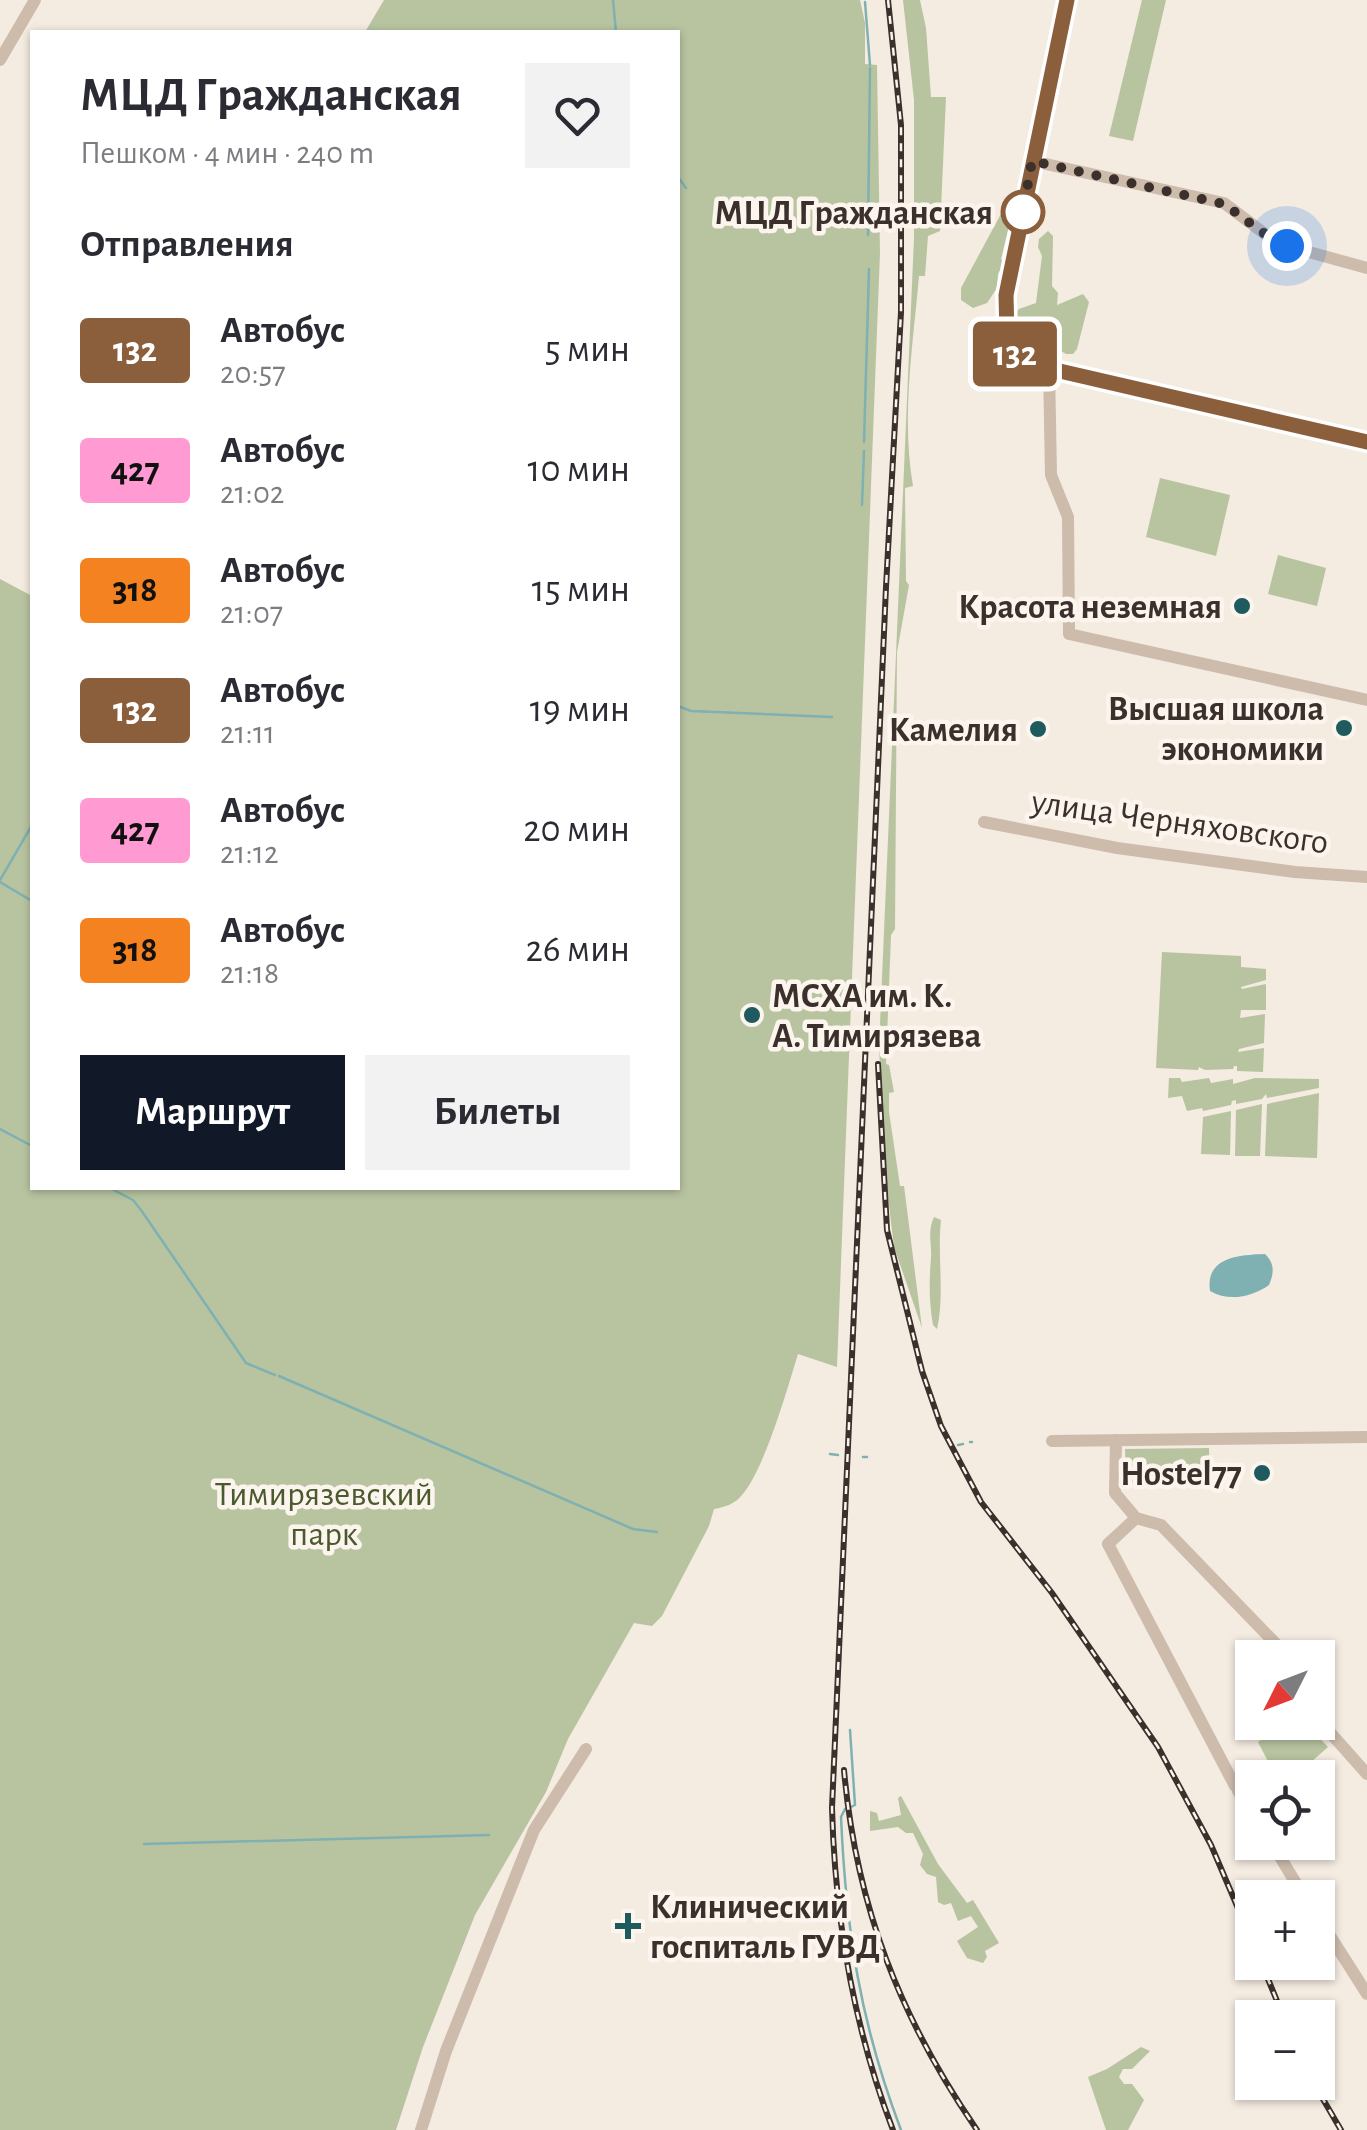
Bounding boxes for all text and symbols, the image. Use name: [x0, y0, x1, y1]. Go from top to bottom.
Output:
button: heart: [525, 63, 630, 168]
text: МЦД Гражданская: [80, 72, 462, 120]
text: Пешком · 4 мин · 240 m: [80, 137, 374, 169]
marker: МЦД Гражданская: [1002, 191, 1044, 233]
place label: МЦД Гражданская: [715, 196, 993, 231]
your location: [1262, 221, 1312, 271]
text: Отправления: [80, 226, 294, 264]
text: Автобус: [220, 312, 345, 350]
line badge: 132: [958, 322, 1072, 386]
text: 5 мин: [545, 331, 630, 369]
text: 132: [113, 333, 157, 368]
text: 132: [993, 337, 1037, 372]
text: 20:57: [220, 357, 286, 389]
text: Автобус: [220, 432, 345, 470]
text: 10 мин: [527, 451, 630, 489]
text: 427: [110, 453, 160, 488]
text: 21:02: [220, 477, 284, 509]
text: Автобус: [220, 552, 345, 590]
text: 15 мин: [532, 571, 630, 609]
text: 318: [113, 573, 157, 608]
place label: Красота неземная: [958, 590, 1222, 625]
marker: Красота неземная: [1231, 595, 1253, 617]
text: 21:07: [220, 597, 283, 629]
text: Автобус: [220, 672, 345, 710]
text: 19 мин: [530, 691, 630, 729]
place label: Высшая школа экономики: [1108, 692, 1324, 767]
text: 132: [113, 693, 157, 728]
place label: Камелия: [889, 713, 1018, 748]
text: 21:11: [220, 717, 275, 749]
marker: Высшая школа экономики: [1333, 717, 1355, 739]
marker: Камелия: [1027, 718, 1049, 740]
street label: улица Черняховского: [1028, 784, 1330, 861]
text: Автобус: [220, 792, 345, 830]
text: 20 мин: [523, 811, 630, 849]
text: 427: [110, 813, 160, 848]
text: 21:12: [220, 837, 278, 869]
text: Автобус: [220, 912, 345, 950]
text: 26 мин: [525, 931, 630, 969]
text: 318: [113, 933, 157, 968]
text: 21:18: [220, 957, 279, 989]
place label: МСХА им. К. А. Тимирязева: [772, 979, 981, 1054]
marker: МСХА им. К. А. Тимирязева: [741, 1004, 763, 1026]
button: Маршрут: [80, 1055, 345, 1170]
button: Билеты: [365, 1055, 630, 1170]
place label: Hostel77: [1120, 1457, 1242, 1492]
marker: Hostel77: [1251, 1462, 1273, 1484]
park label: Тимирязевский парк: [215, 1477, 433, 1552]
north arrow: [1235, 1640, 1335, 1740]
map controls: [1235, 1640, 1335, 2100]
button: locate: [1235, 1760, 1335, 1860]
button: +: [1235, 1880, 1335, 1980]
place label: Клинический госпиталь ГУВД: [650, 1890, 880, 1965]
marker: Клинический госпиталь ГУВД: [615, 1913, 641, 1939]
button: −: [1235, 2000, 1335, 2100]

